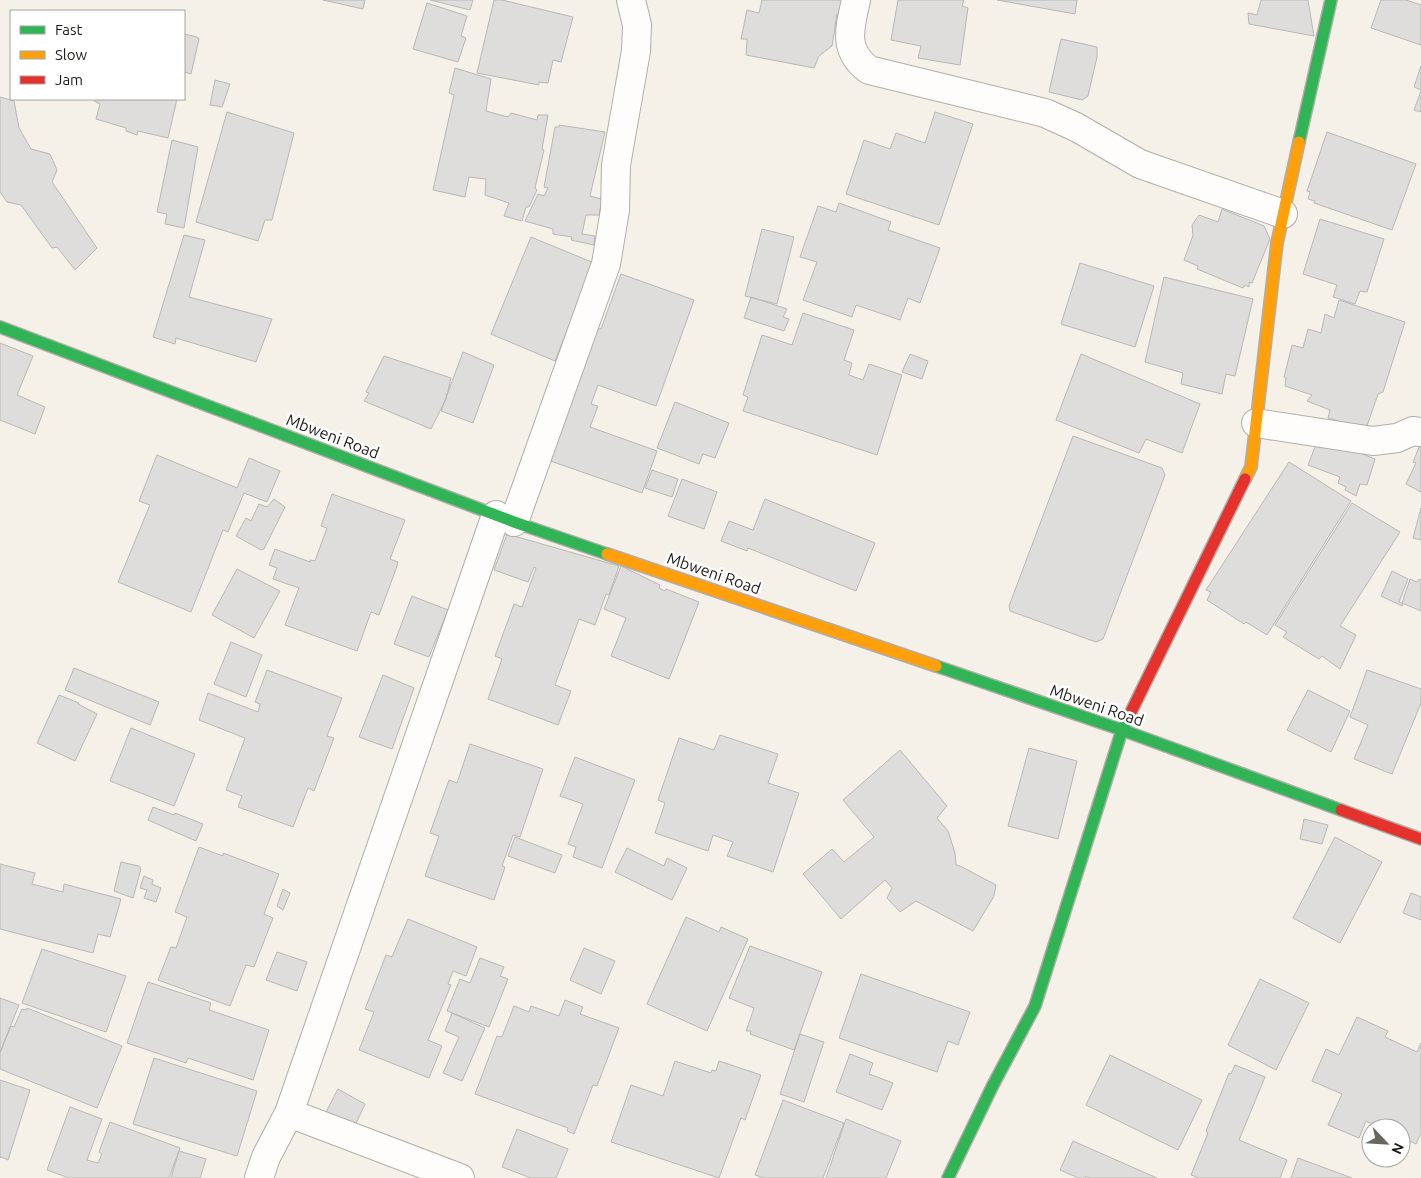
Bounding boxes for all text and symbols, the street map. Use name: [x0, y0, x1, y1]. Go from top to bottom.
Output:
legend: [10, 10, 185, 100]
text: Fast: [55, 21, 83, 38]
text: Slow: [55, 46, 88, 63]
text: Jam: [55, 71, 83, 88]
street label: Mbweni Road: [284, 410, 382, 462]
street label: Mbweni Road: [665, 549, 763, 597]
street label: Mbweni Road: [1048, 681, 1146, 729]
north arrow: [1361, 1118, 1411, 1168]
text: N: [1388, 1140, 1407, 1157]

